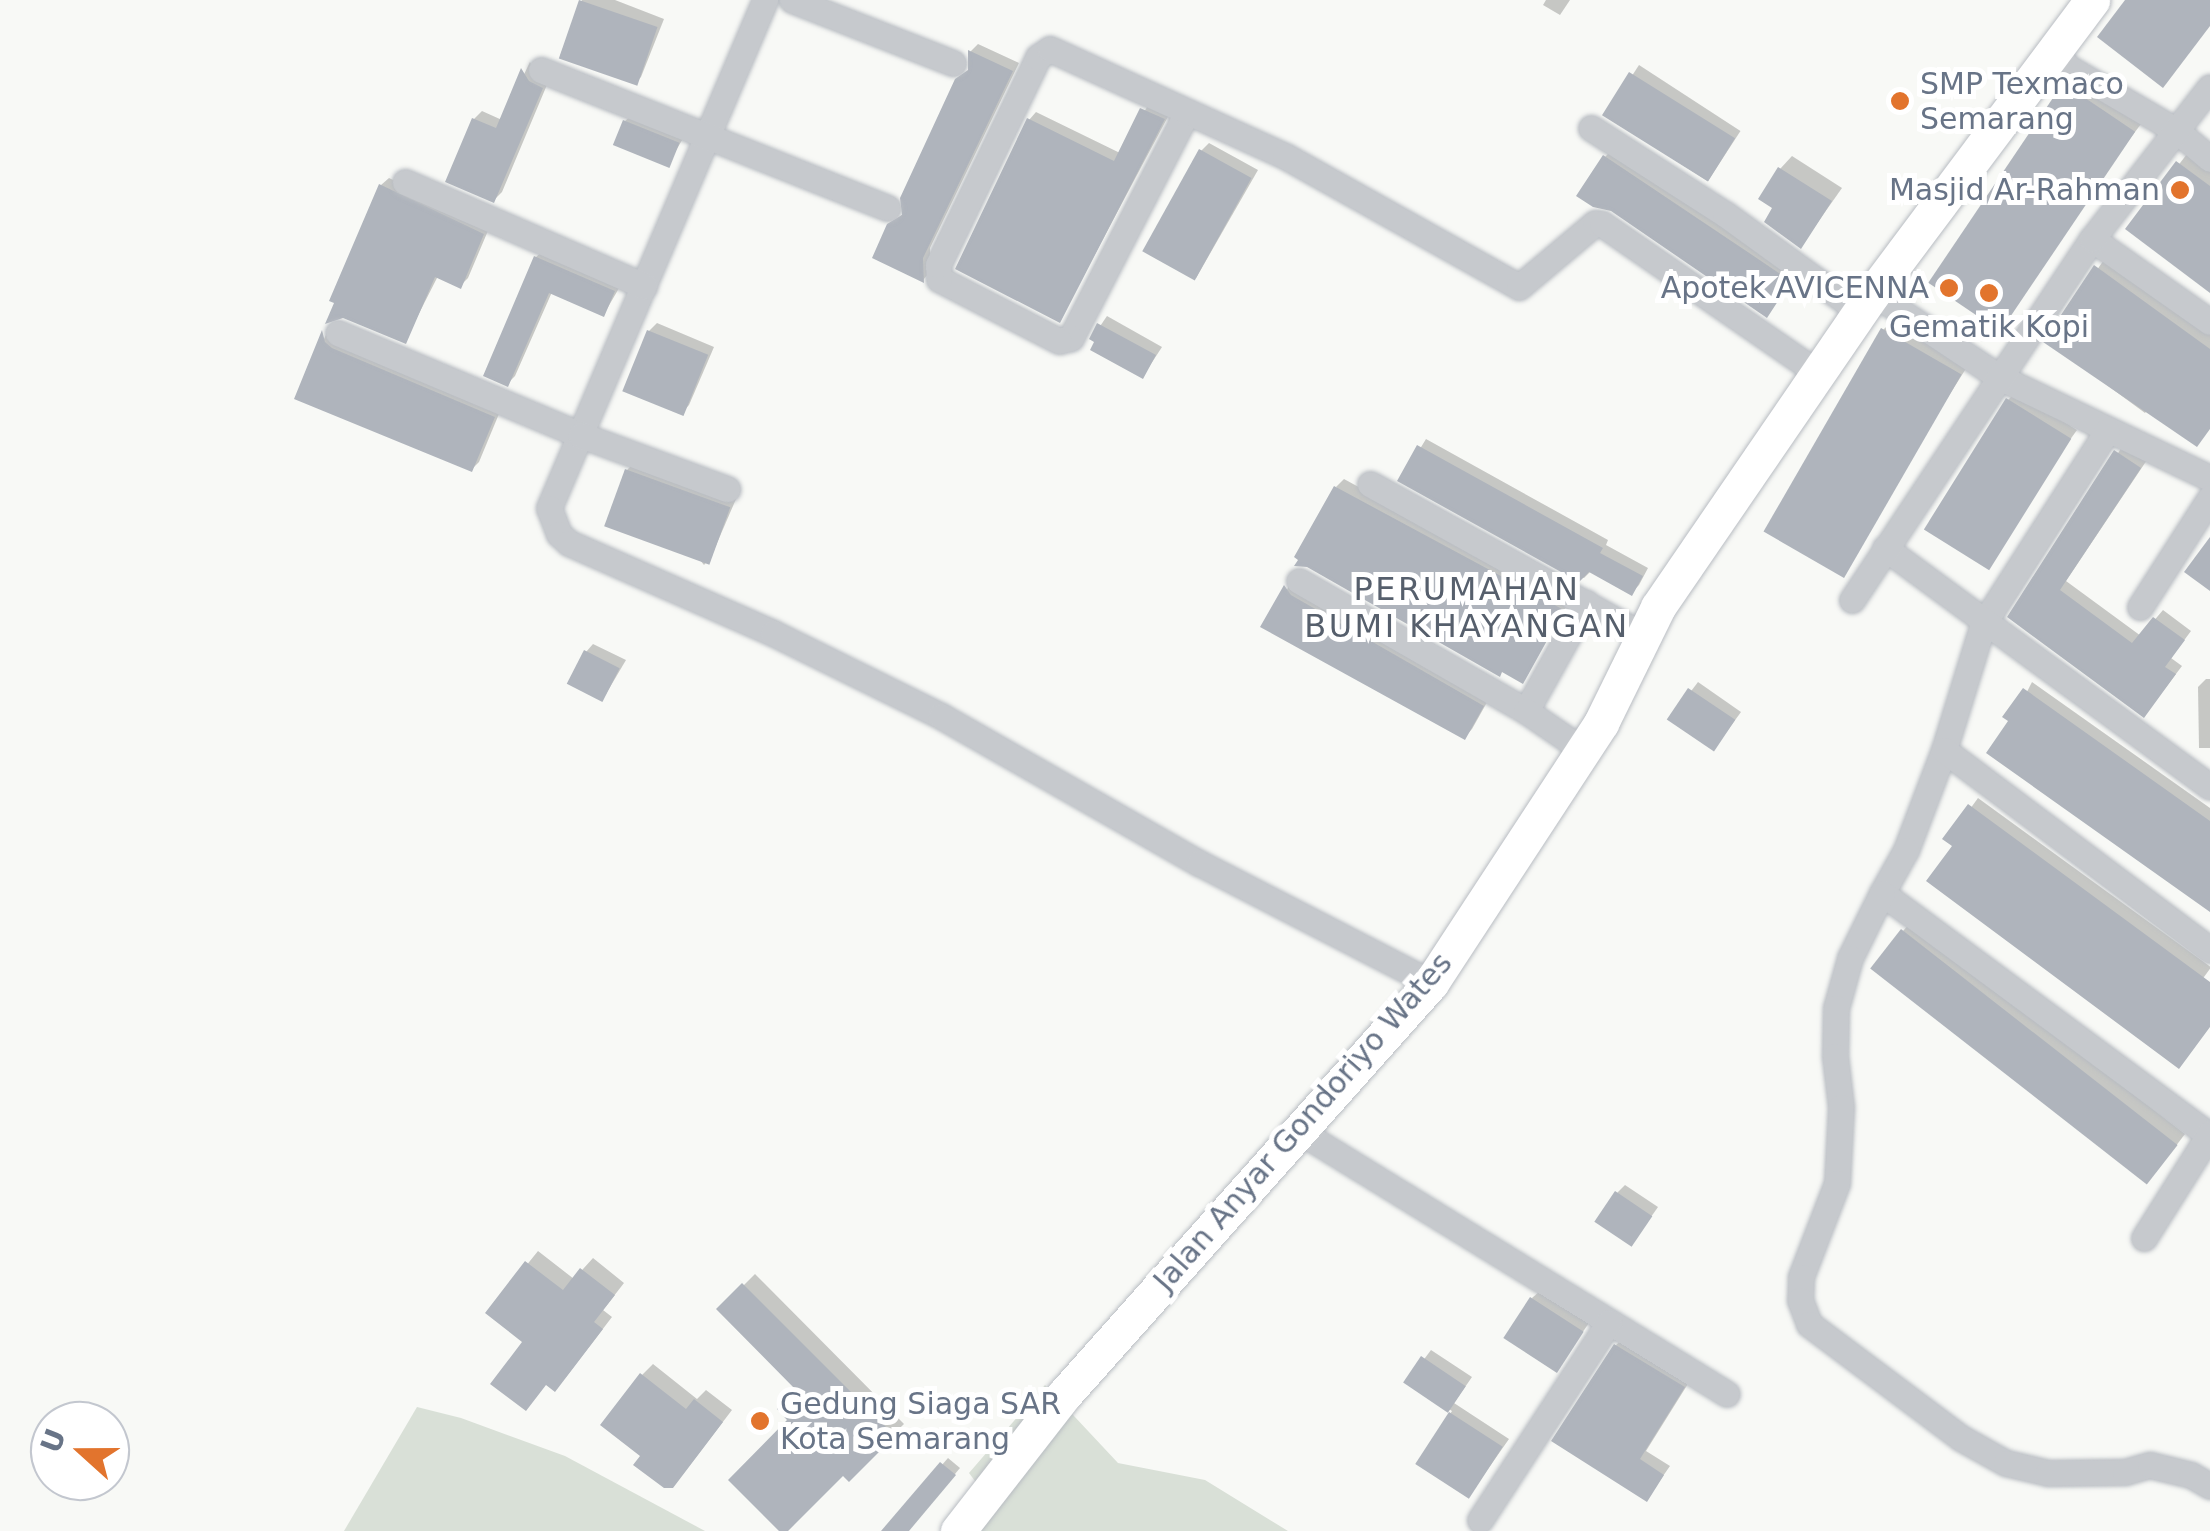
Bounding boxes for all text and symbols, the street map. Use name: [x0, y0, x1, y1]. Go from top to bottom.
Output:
place label: SMP Texmaco Semarang: [1920, 66, 2124, 136]
marker: SMP Texmaco Semarang: [1889, 90, 1911, 112]
place label: Masjid Ar-Rahman: [1889, 172, 2160, 208]
marker: Masjid Ar-Rahman: [2169, 179, 2191, 201]
place label: Apotek AVICENNA: [1661, 270, 1929, 306]
marker: Apotek AVICENNA: [1938, 277, 1960, 299]
marker: Gematik Kopi: [1978, 282, 2000, 304]
place label: Gematik Kopi: [1889, 309, 2089, 345]
district label: PERUMAHAN BUMI KHAYANGAN: [1304, 571, 1630, 646]
street label: Jalan Anyar Gondoriyo Wates: [1146, 946, 1460, 1298]
place label: Gedung Siaga SAR Kota Semarang: [780, 1386, 1061, 1456]
north arrow: [30, 1401, 130, 1501]
marker: Gedung Siaga SAR Kota Semarang: [749, 1410, 771, 1432]
text: U: [34, 1424, 73, 1457]

